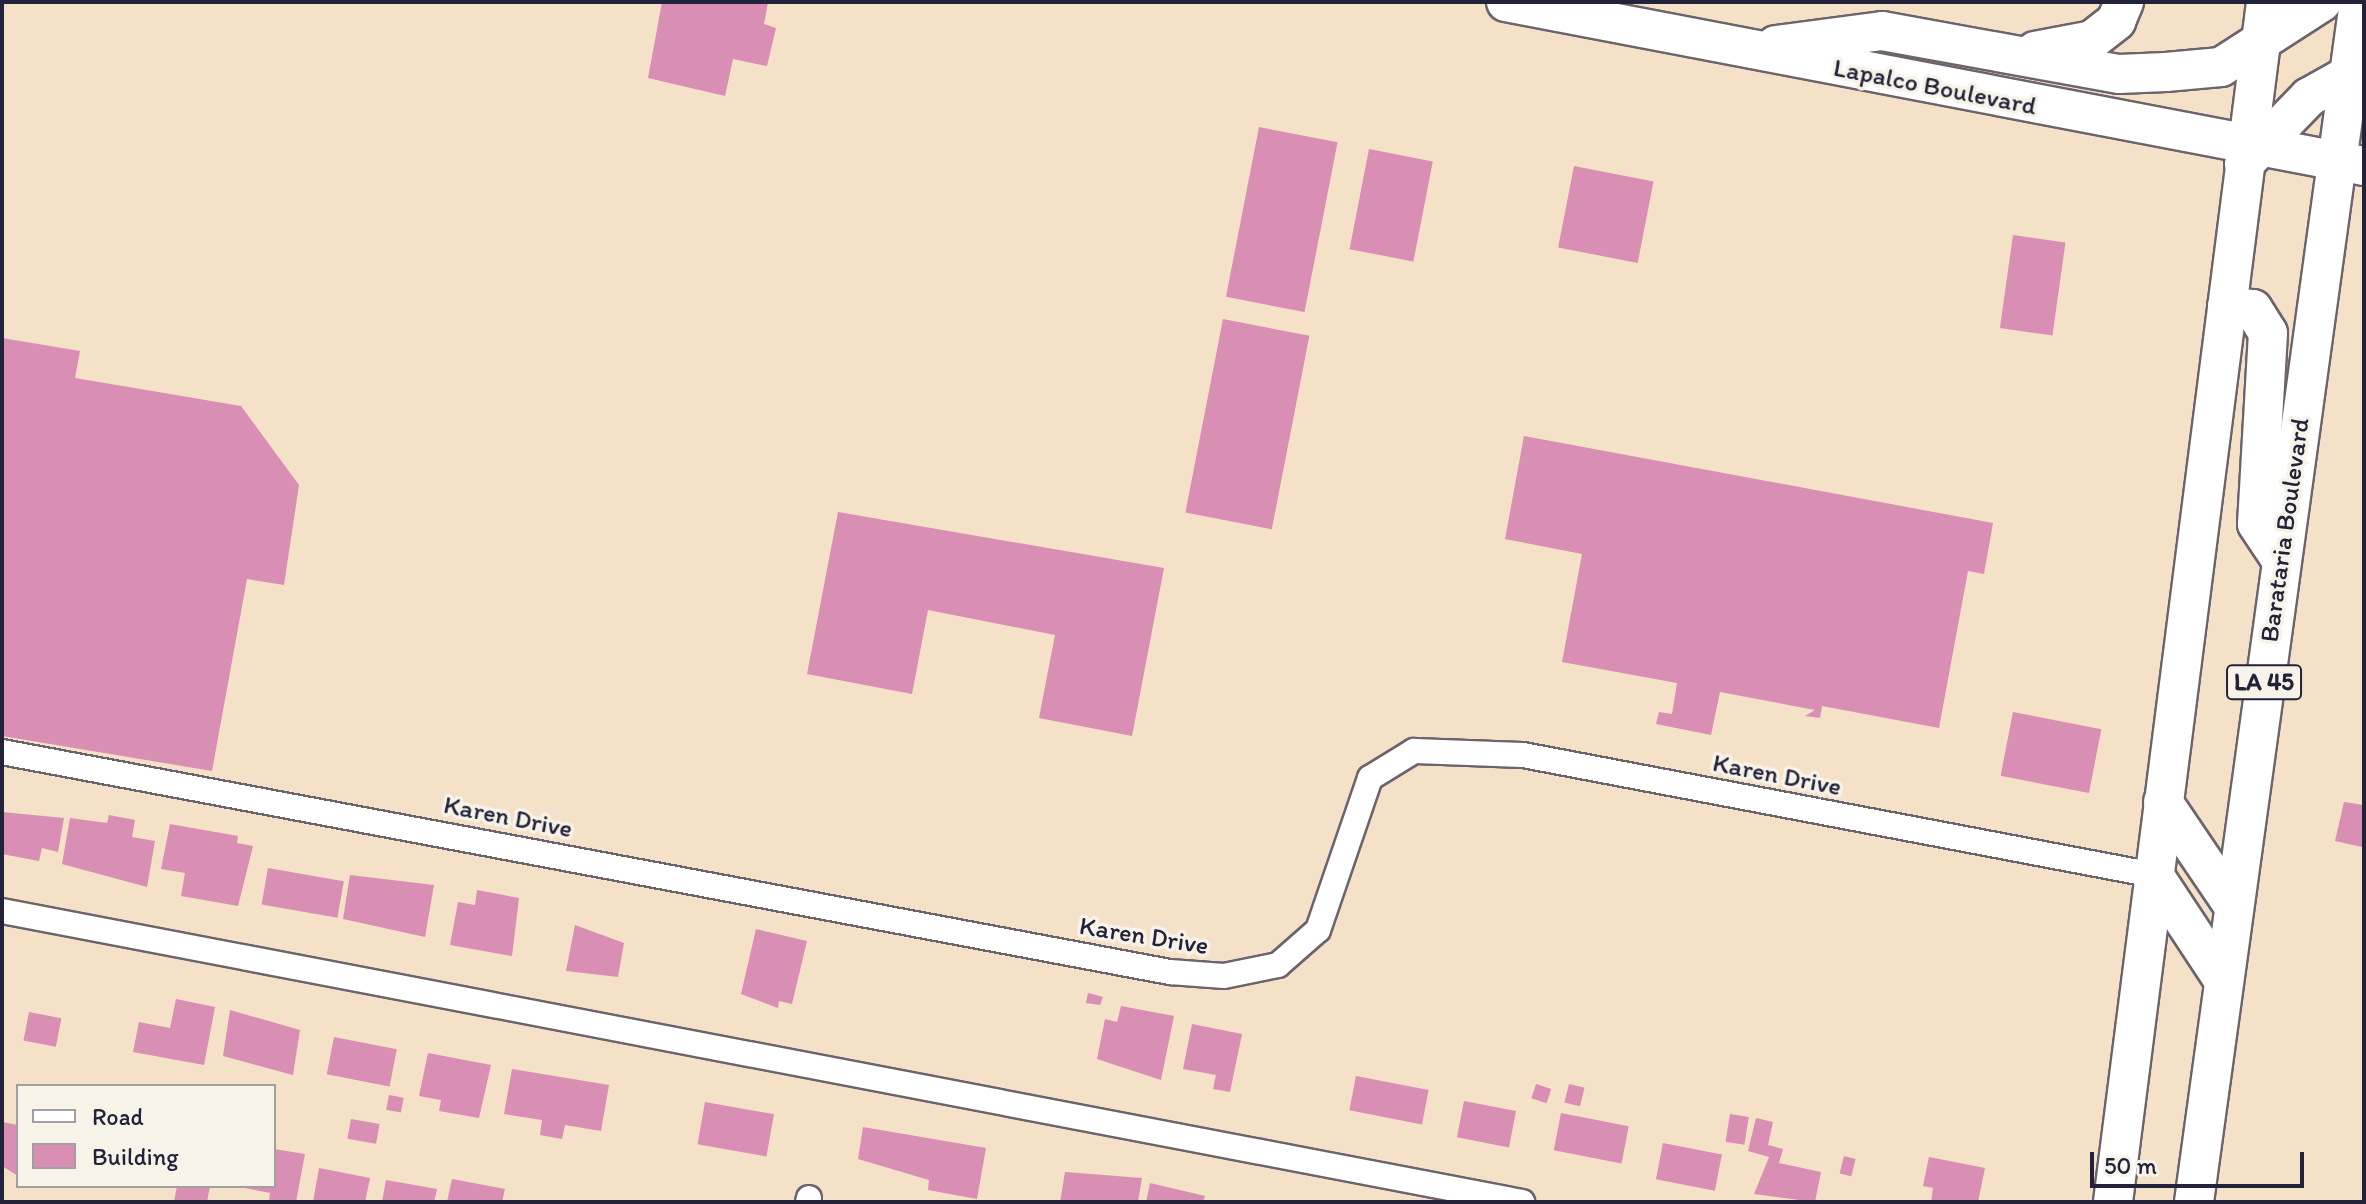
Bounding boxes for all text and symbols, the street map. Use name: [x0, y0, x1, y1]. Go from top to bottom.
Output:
street label: Lapalco Boulevard: [1831, 52, 2039, 122]
street label: Barataria Boulevard: [2254, 416, 2316, 644]
road number: LA 45: [2226, 662, 2302, 702]
street label: Karen Drive: [1710, 747, 1844, 803]
street label: Karen Drive: [441, 789, 575, 845]
street label: Karen Drive: [1077, 910, 1211, 962]
legend: [16, 1084, 276, 1188]
text: Road: [92, 1102, 144, 1131]
scale bar: [2094, 1136, 2308, 1186]
text: Building: [92, 1142, 179, 1171]
text: 50 m: [2104, 1151, 2157, 1180]

